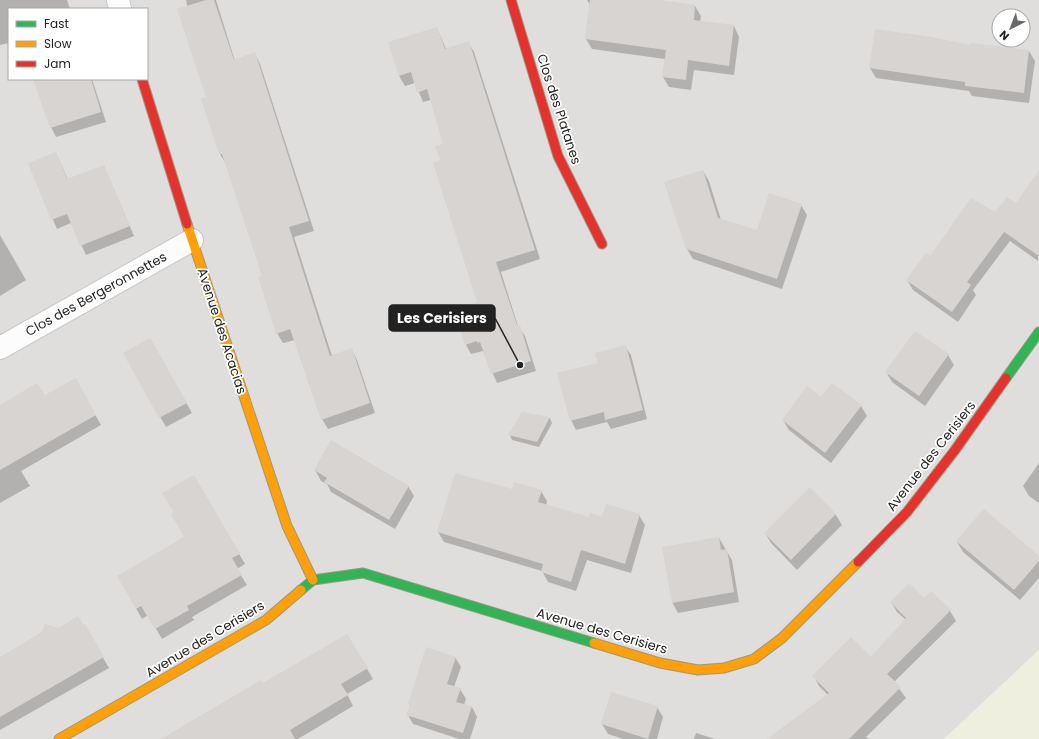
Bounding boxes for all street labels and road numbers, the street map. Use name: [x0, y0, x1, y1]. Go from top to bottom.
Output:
street label: Clos des Platanes: [532, 51, 586, 167]
street label: Clos des Bergeronnettes: [22, 247, 170, 341]
street label: Avenue des Acacias: [193, 266, 251, 397]
street label: Avenue des Cerisiers: [882, 397, 980, 515]
street label: Avenue des Cerisiers: [142, 596, 268, 682]
street label: Avenue des Cerisiers: [534, 603, 670, 659]

